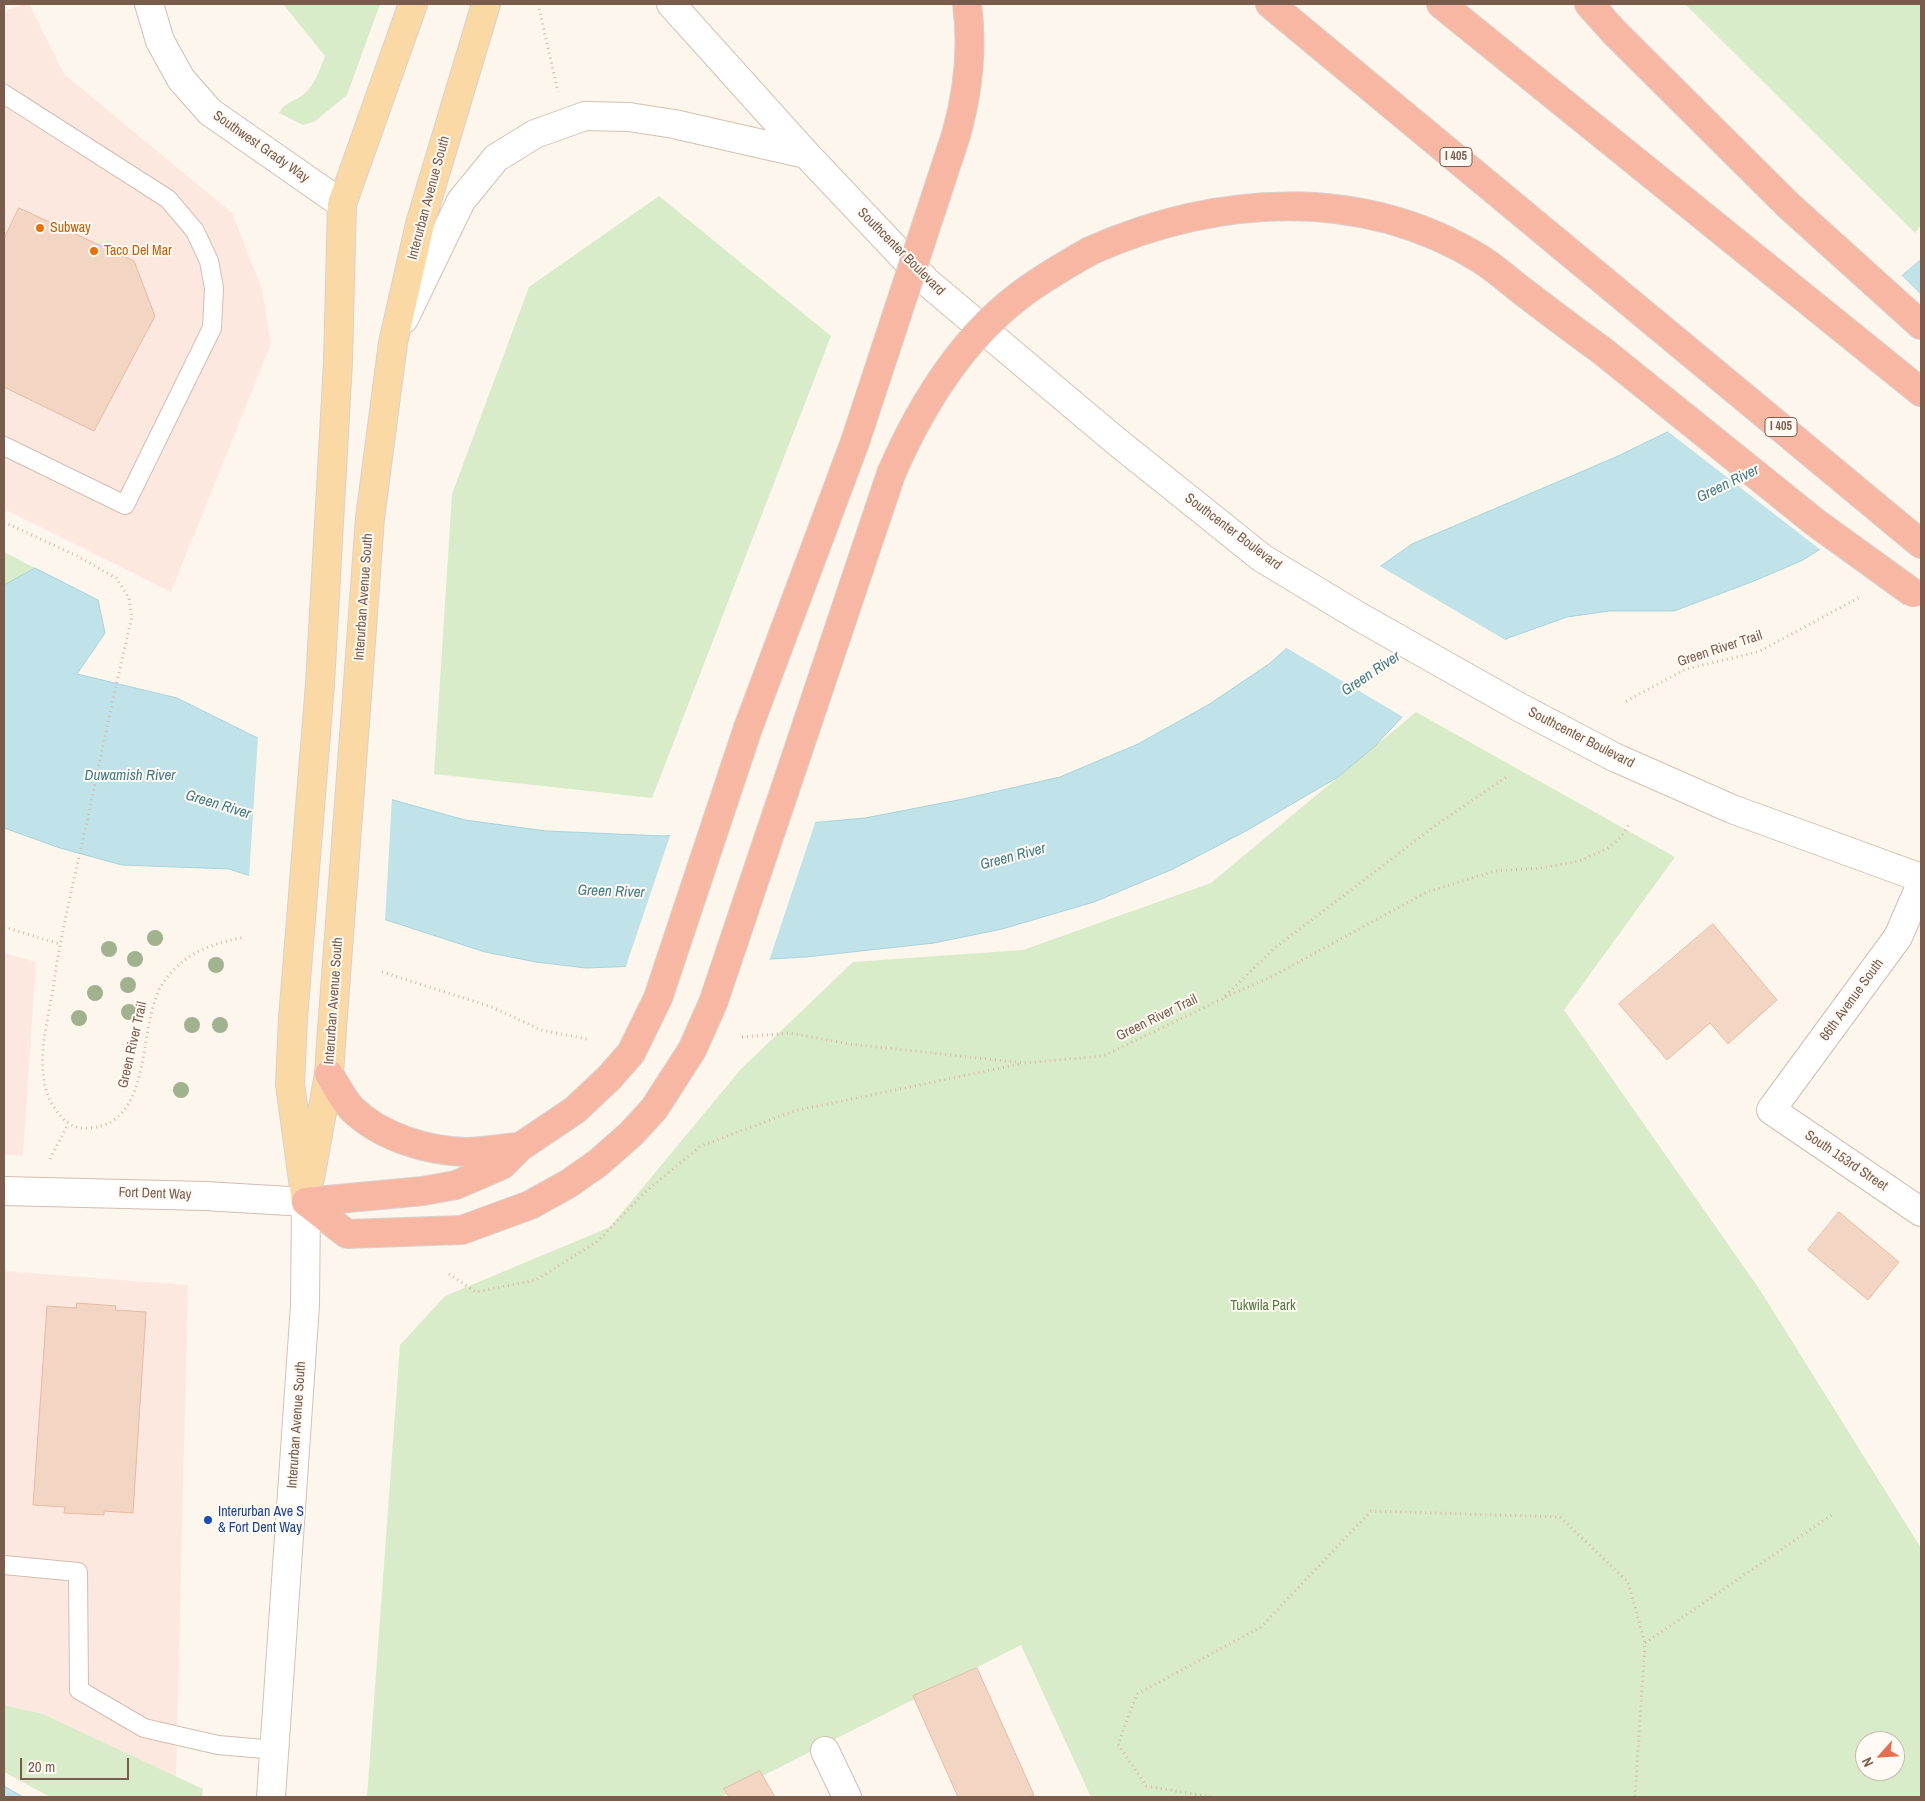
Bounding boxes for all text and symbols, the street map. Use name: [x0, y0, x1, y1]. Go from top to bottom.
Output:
street label: Southwest Grady Way: [210, 107, 312, 187]
street label: Interurban Avenue South: [404, 134, 454, 262]
road number: I 405: [1440, 148, 1472, 166]
street label: Southcenter Boulevard: [854, 205, 948, 299]
place label: Subway: [50, 220, 91, 236]
marker: Subway: [34, 222, 46, 234]
place label: Taco Del Mar: [104, 243, 172, 259]
marker: Taco Del Mar: [88, 245, 100, 257]
road number: I 405: [1765, 418, 1797, 437]
water label: Green River: [1694, 461, 1762, 507]
street label: Southcenter Boulevard: [1181, 490, 1285, 574]
street label: Interurban Avenue South: [351, 533, 377, 661]
street label: Green River Trail: [1675, 627, 1765, 671]
water label: Green River: [1338, 648, 1404, 700]
street label: Southcenter Boulevard: [1525, 704, 1637, 772]
water label: Duwamish River: [85, 767, 175, 785]
water label: Green River: [183, 787, 253, 823]
water label: Green River: [978, 840, 1048, 874]
water label: Green River: [577, 882, 645, 902]
street label: Interurban Avenue South: [321, 937, 347, 1065]
street label: 66th Avenue South: [1817, 956, 1887, 1044]
street label: Green River Trail: [1114, 991, 1200, 1045]
street label: Green River Trail: [115, 1000, 151, 1090]
street label: South 153rd Street: [1801, 1127, 1891, 1195]
street label: Fort Dent Way: [118, 1184, 192, 1204]
park label: Tukwila Park: [1230, 1298, 1296, 1314]
street label: Interurban Avenue South: [284, 1361, 310, 1489]
place label: Interurban Ave S & Fort Dent Way: [218, 1504, 304, 1536]
marker: Interurban Ave S & Fort Dent Way: [202, 1514, 214, 1526]
north arrow: [1855, 1731, 1905, 1781]
scale bar: [22, 1748, 131, 1780]
text: N: [1858, 1754, 1877, 1770]
text: 20 m: [28, 1756, 55, 1777]

